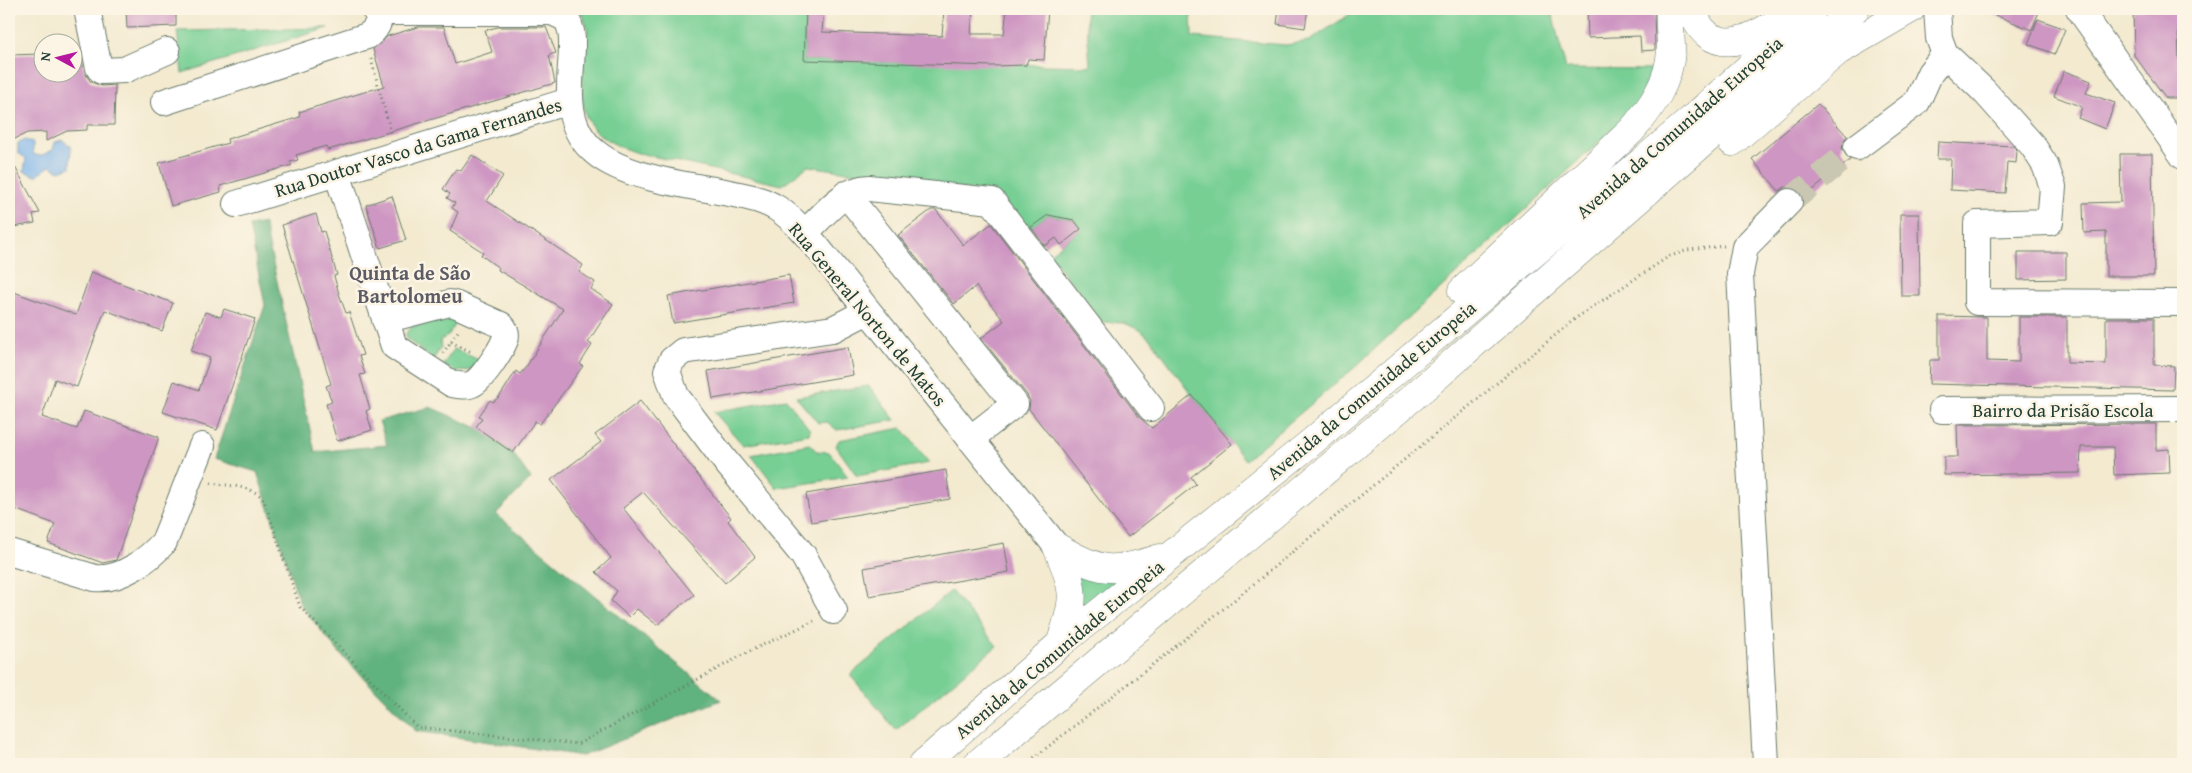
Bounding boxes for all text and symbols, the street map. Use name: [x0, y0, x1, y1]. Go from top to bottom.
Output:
street label: Avenida da Comunidade Europeia: [1569, 29, 1789, 225]
north arrow: [32, 32, 82, 82]
text: N: [35, 50, 56, 62]
street label: Rua Doutor Vasco da Gama Fernandes: [271, 90, 565, 204]
street label: Rua General Norton de Matos: [782, 216, 954, 412]
district label: Quinta de São Bartolomeu: [349, 258, 471, 310]
street label: Avenida da Comunidade Europeia: [1260, 294, 1482, 486]
street label: Bairro da Prisão Escola: [1972, 396, 2154, 424]
street label: Avenida da Comunidade Europeia: [948, 553, 1170, 745]

